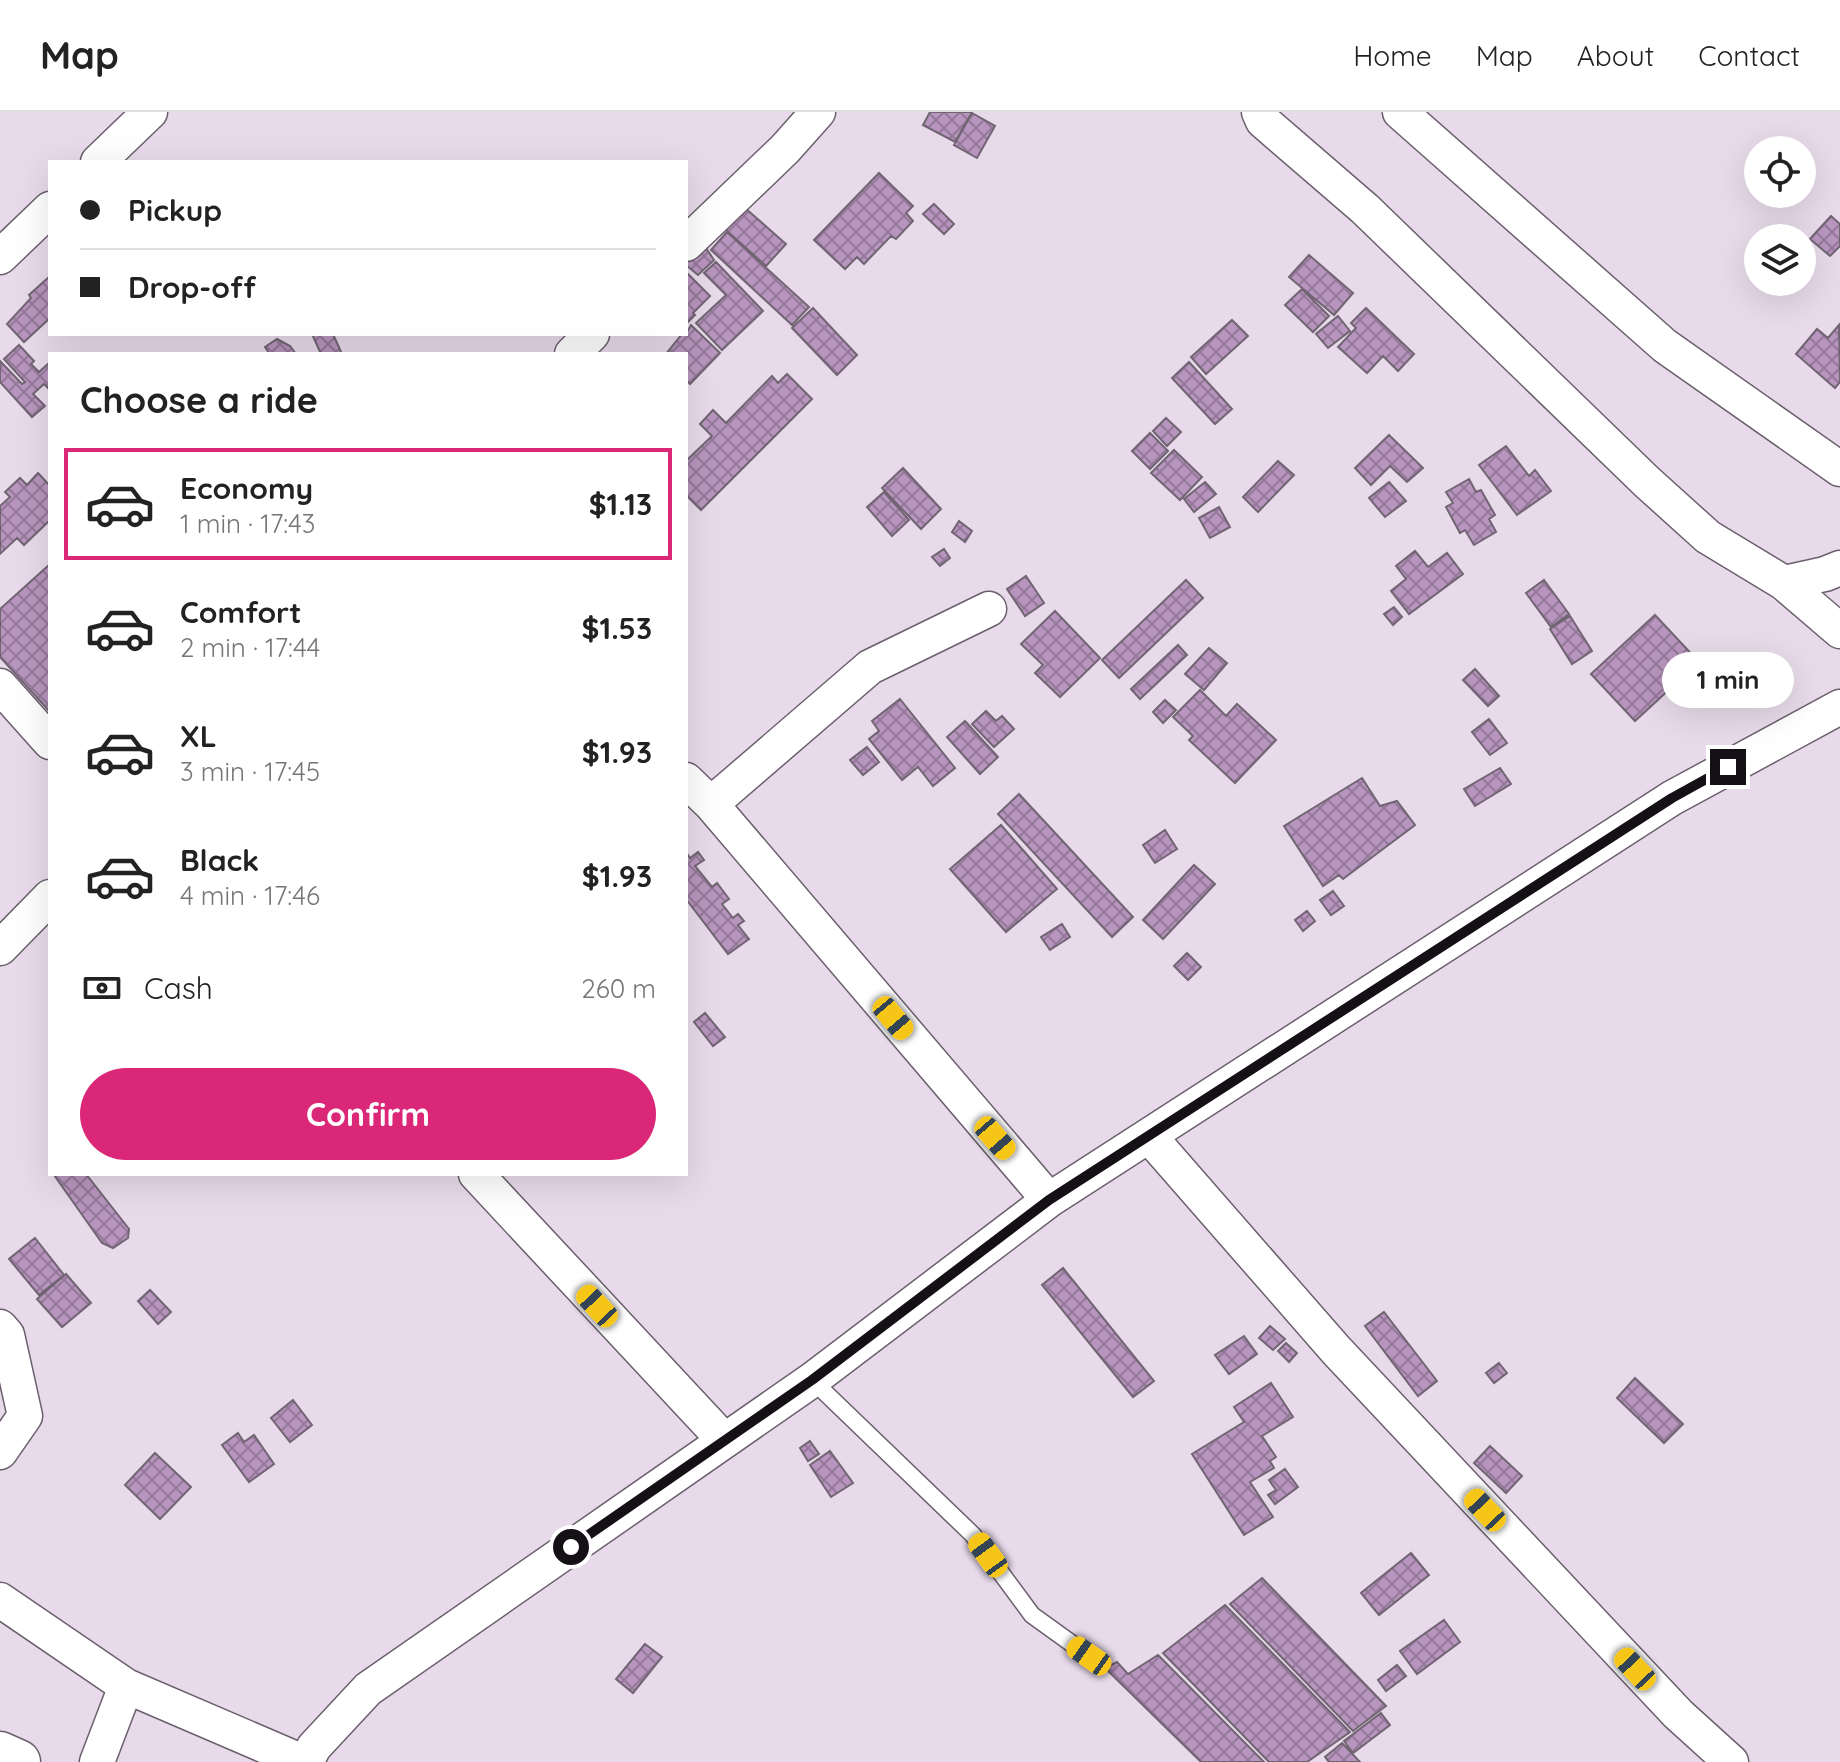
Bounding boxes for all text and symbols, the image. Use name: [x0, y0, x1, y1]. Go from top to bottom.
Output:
text: Map: [40, 31, 119, 79]
text: Home: [1353, 38, 1432, 73]
text: Map: [1476, 38, 1533, 73]
text: About: [1577, 38, 1654, 73]
text: Contact: [1698, 38, 1800, 73]
map controls: [1744, 136, 1816, 296]
button: locate: [1744, 136, 1816, 208]
text: Pickup: [128, 191, 222, 229]
button: layers: [1744, 224, 1816, 296]
text: Drop-off: [128, 268, 256, 306]
text: Choose a ride: [80, 377, 318, 422]
icon: car: [84, 468, 156, 540]
text: Economy: [180, 469, 313, 507]
text: $1.13: [589, 485, 652, 523]
text: 1 min · 17:43: [180, 507, 315, 540]
icon: car: [84, 592, 156, 664]
text: Comfort: [180, 593, 301, 631]
text: $1.53: [582, 609, 652, 647]
text: 2 min · 17:44: [180, 631, 320, 664]
callout: 1 min: [1662, 651, 1794, 707]
text: 1 min: [1697, 663, 1760, 696]
icon: car: [84, 716, 156, 788]
text: XL: [180, 717, 217, 755]
text: $1.93: [582, 733, 652, 771]
route end: [1710, 749, 1746, 785]
text: 3 min · 17:45: [180, 755, 320, 788]
icon: car: [84, 840, 156, 912]
text: Black: [180, 841, 259, 879]
text: $1.93: [582, 857, 652, 895]
text: 4 min · 17:46: [180, 879, 320, 912]
icon: cash: [80, 966, 124, 1010]
text: Cash: [144, 969, 213, 1007]
text: 260 m: [581, 972, 656, 1005]
car: [868, 992, 918, 1044]
button: Confirm: [80, 1068, 656, 1160]
car: [970, 1112, 1020, 1164]
car: [572, 1280, 622, 1332]
car: [1460, 1484, 1510, 1536]
route start: [553, 1529, 589, 1565]
car: [964, 1529, 1012, 1581]
car: [1062, 1632, 1116, 1680]
car: [1610, 1643, 1660, 1695]

